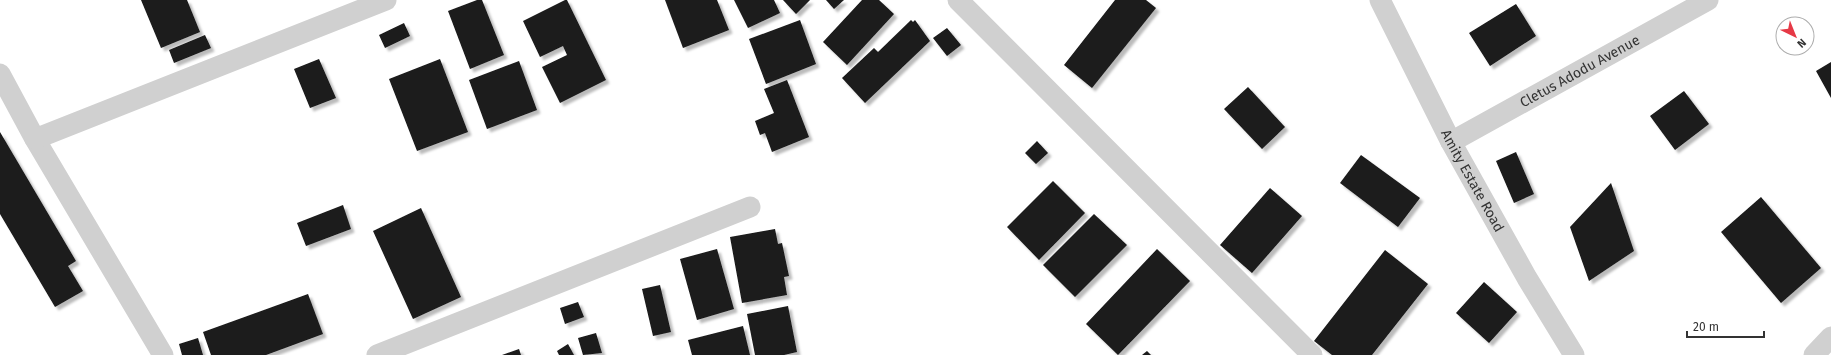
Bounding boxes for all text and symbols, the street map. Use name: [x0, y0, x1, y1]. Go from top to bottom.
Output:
north arrow: [1775, 16, 1815, 56]
street label: Cletus Adodu Avenue: [1517, 31, 1643, 111]
text: N: [1794, 36, 1809, 50]
street label: Amity Estate Road: [1438, 126, 1508, 235]
scale bar: [1687, 313, 1764, 339]
text: 20 m: [1693, 320, 1719, 334]

